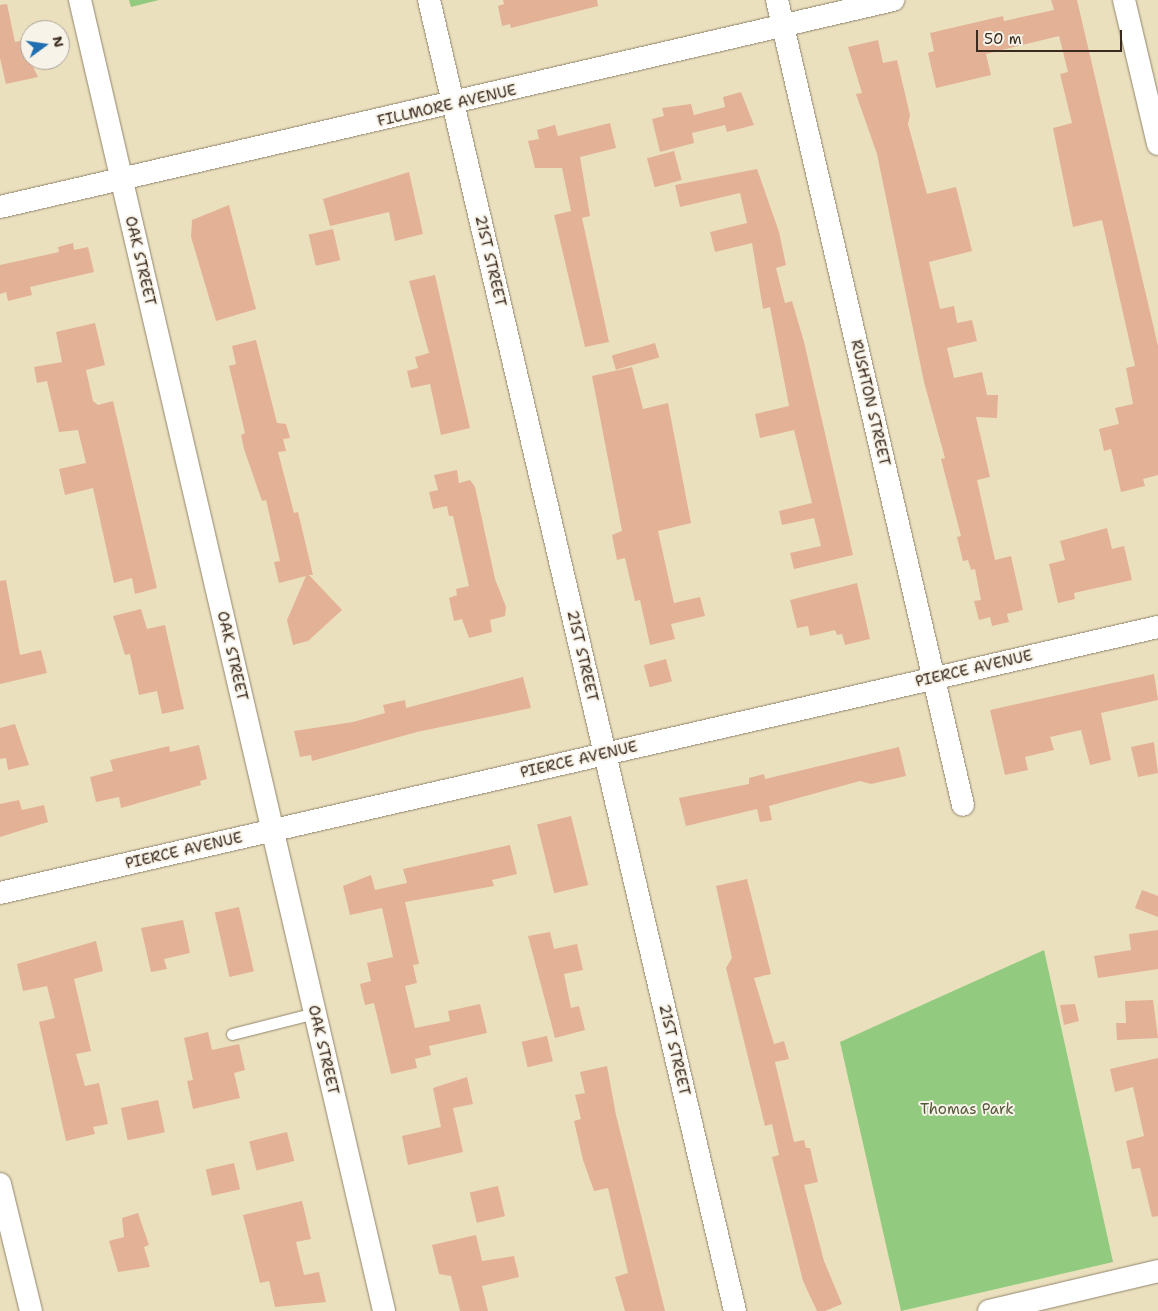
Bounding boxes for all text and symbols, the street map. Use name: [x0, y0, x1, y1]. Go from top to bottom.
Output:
north arrow: [20, 20, 70, 70]
scale bar: [978, 20, 1124, 52]
text: 50 m: [984, 29, 1022, 49]
text: N: [49, 34, 69, 49]
street label: FILLMORE AVENUE: [376, 81, 518, 131]
street label: 21ST STREET: [471, 213, 509, 309]
street label: OAK STREET: [121, 214, 159, 308]
street label: RUSHTON STREET: [847, 338, 893, 468]
street label: 21ST STREET: [563, 608, 601, 704]
street label: OAK STREET: [213, 609, 251, 703]
street label: PIERCE AVENUE: [914, 647, 1034, 691]
street label: PIERCE AVENUE: [519, 738, 639, 782]
street label: PIERCE AVENUE: [124, 829, 244, 873]
street label: 21ST STREET: [655, 1002, 693, 1098]
street label: OAK STREET: [304, 1003, 342, 1097]
park label: Thomas Park: [920, 1101, 1014, 1119]

